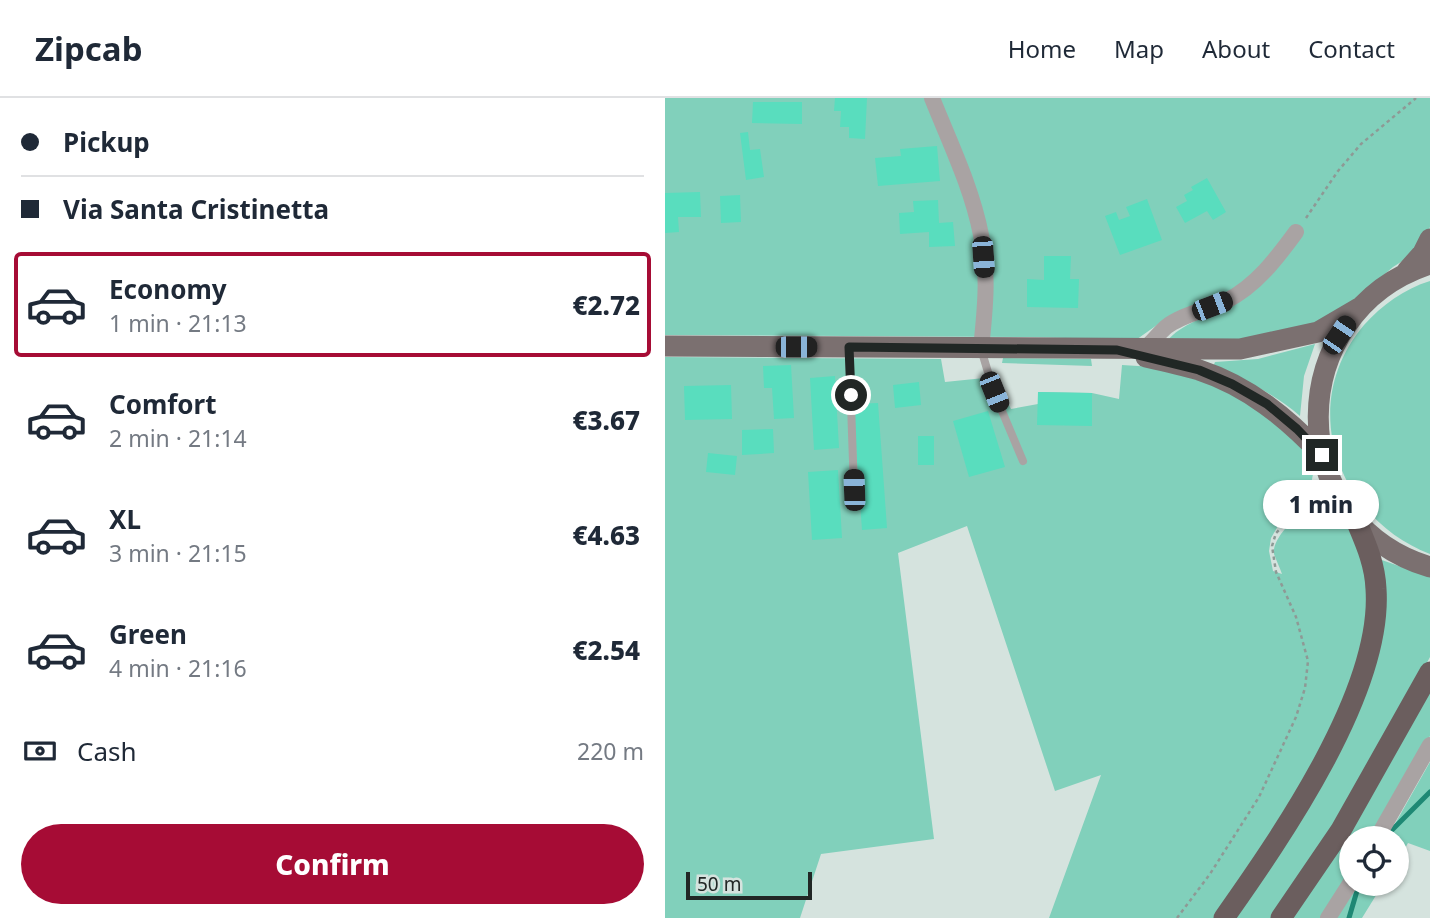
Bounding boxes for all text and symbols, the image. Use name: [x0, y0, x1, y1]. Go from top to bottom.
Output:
text: Zipcab: [35, 26, 142, 71]
text: Home: [1008, 32, 1076, 65]
text: Map: [1114, 32, 1164, 65]
text: About: [1202, 32, 1270, 65]
text: Contact: [1308, 32, 1395, 65]
text: Pickup: [63, 124, 150, 160]
text: Via Santa Cristinetta: [63, 191, 329, 227]
car: [972, 235, 995, 279]
text: Economy: [109, 271, 227, 307]
icon: car: [25, 273, 88, 336]
text: €2.72: [572, 287, 640, 323]
car: [1189, 289, 1236, 323]
text: 1 min · 21:13: [109, 307, 247, 339]
car: [1319, 312, 1360, 358]
car: [776, 337, 818, 358]
car: [977, 369, 1012, 415]
route start: [835, 379, 867, 411]
text: Comfort: [109, 386, 217, 422]
icon: car: [25, 388, 88, 451]
text: €3.67: [572, 402, 640, 438]
text: 2 min · 21:14: [109, 422, 247, 454]
route end: [1306, 439, 1338, 471]
car: [843, 469, 866, 511]
callout: 1 min: [1264, 480, 1380, 528]
text: 1 min: [1289, 488, 1353, 520]
text: XL: [109, 501, 141, 537]
icon: car: [25, 503, 88, 566]
text: €4.63: [572, 517, 640, 553]
text: 3 min · 21:15: [109, 537, 247, 569]
text: Green: [109, 616, 187, 652]
icon: car: [25, 618, 88, 681]
text: €2.54: [572, 632, 640, 668]
text: 4 min · 21:16: [109, 652, 247, 684]
icon: cash: [21, 732, 59, 770]
text: Cash: [77, 733, 137, 769]
text: 220 m: [577, 735, 644, 767]
button: Confirm: [21, 824, 644, 904]
map controls: [1339, 826, 1409, 896]
button: locate: [1339, 826, 1409, 896]
scale bar: [686, 869, 812, 901]
text: 50 m: [697, 871, 741, 897]

